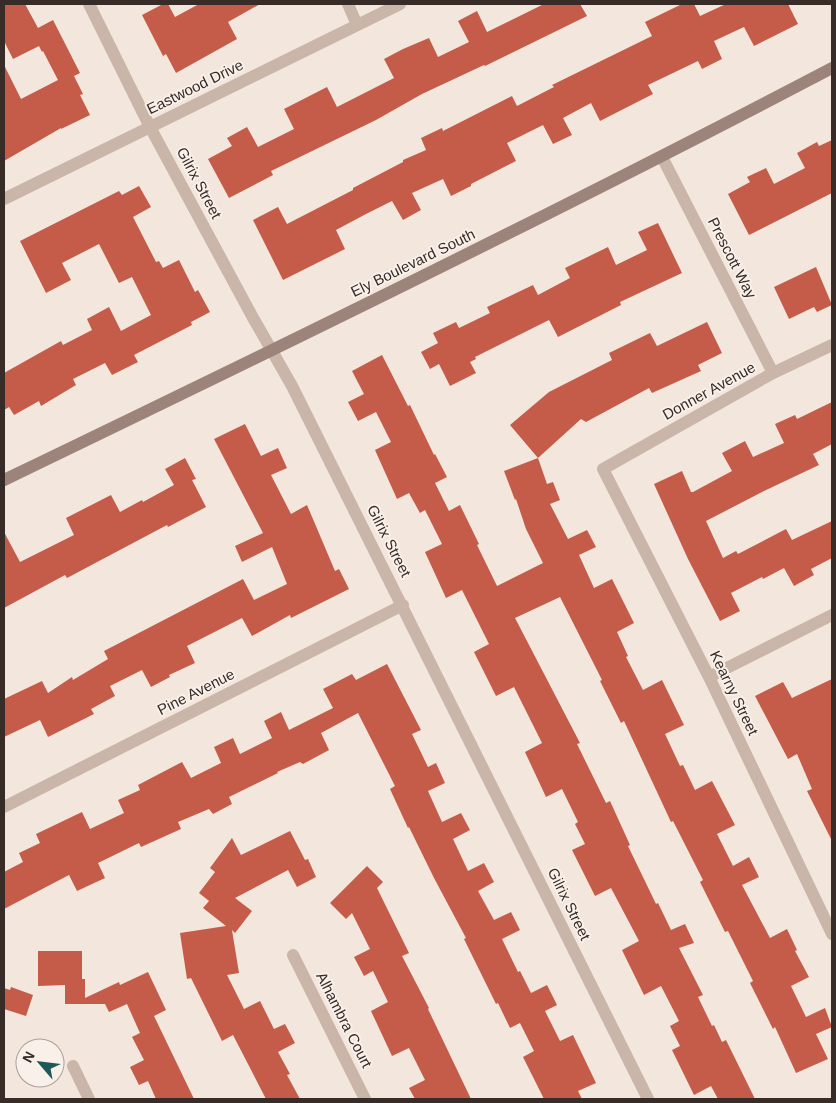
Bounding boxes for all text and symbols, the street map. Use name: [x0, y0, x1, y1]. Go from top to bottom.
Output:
street label: Eastwood Drive: [144, 56, 246, 117]
street label: Gilrix Street: [174, 144, 226, 222]
street label: Prescott Way: [705, 214, 760, 302]
street label: Ely Boulevard South: [348, 225, 478, 300]
street label: Donner Avenue: [660, 358, 758, 423]
street label: Gilrix Street: [364, 502, 415, 580]
street label: Kearny Street: [707, 648, 763, 738]
street label: Pine Avenue: [155, 665, 237, 718]
street label: Gilrix Street: [545, 865, 595, 943]
street label: Alhambra Court: [313, 969, 376, 1071]
north arrow: [15, 1038, 65, 1088]
text: N: [19, 1049, 38, 1065]

